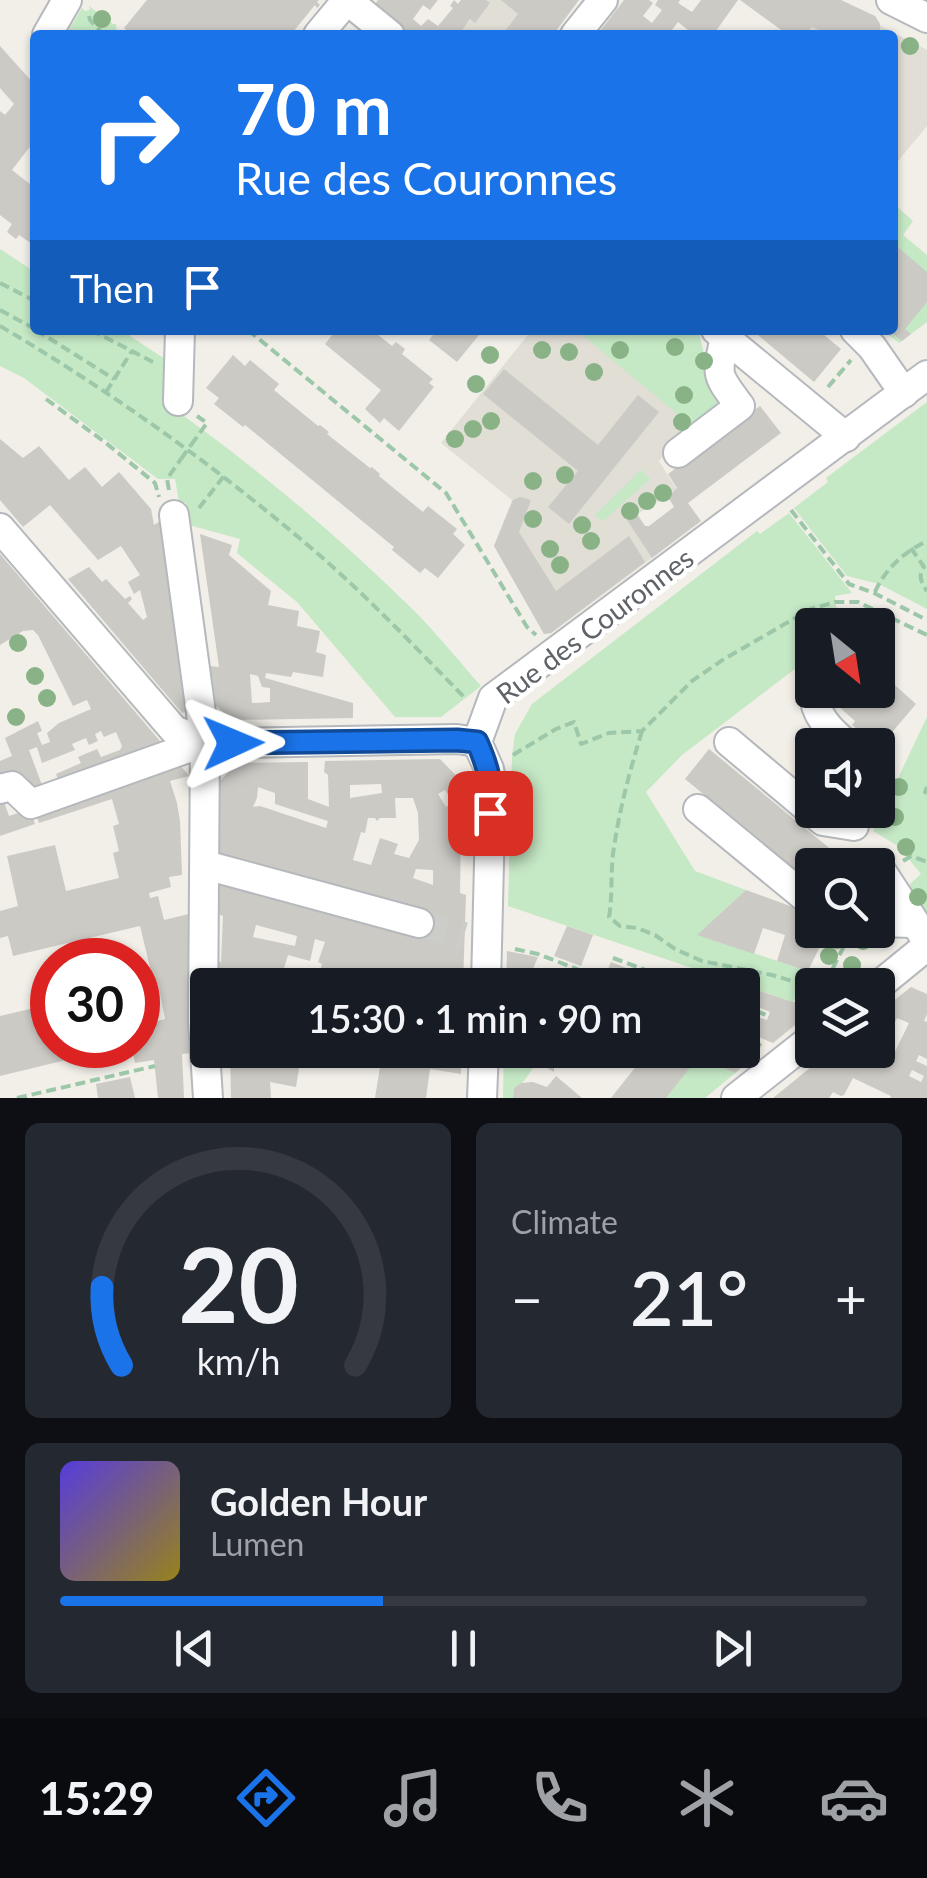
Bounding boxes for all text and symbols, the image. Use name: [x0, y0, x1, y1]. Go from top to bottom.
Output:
text: 70 m: [235, 66, 392, 150]
icon: right: [70, 70, 200, 200]
text: Rue des Couronnes: [235, 151, 617, 205]
icon: arrive: [175, 260, 230, 315]
text: Then: [70, 265, 155, 311]
street label: Rue des Couronnes: [489, 540, 700, 710]
north arrow: [795, 608, 895, 708]
map controls: [795, 608, 895, 1068]
position arrow: [181, 691, 285, 795]
button: sound: [795, 728, 895, 828]
pin: [448, 771, 533, 856]
icon: arrive: [463, 786, 518, 841]
button: search: [795, 848, 895, 948]
speed limit sign: 30: [30, 938, 160, 1068]
button: layers: [795, 968, 895, 1068]
text: 15:30 · 1 min · 90 m: [308, 995, 642, 1041]
text: Climate: [511, 1202, 618, 1241]
text: 20: [178, 1220, 298, 1345]
text: 21°: [630, 1252, 748, 1342]
text: −: [511, 1265, 543, 1331]
text: +: [835, 1265, 867, 1331]
text: km/h: [196, 1340, 280, 1383]
text: Golden Hour: [210, 1478, 427, 1524]
text: Lumen: [210, 1524, 304, 1563]
icon: previous: [167, 1621, 222, 1676]
icon: pause: [436, 1621, 491, 1676]
icon: next: [705, 1621, 760, 1676]
icon: directions: [231, 1763, 301, 1833]
icon: music: [378, 1763, 448, 1833]
icon: phone: [525, 1763, 595, 1833]
icon: climate: [672, 1763, 742, 1833]
icon: car: [819, 1763, 889, 1833]
text: 15:29: [38, 1771, 154, 1825]

